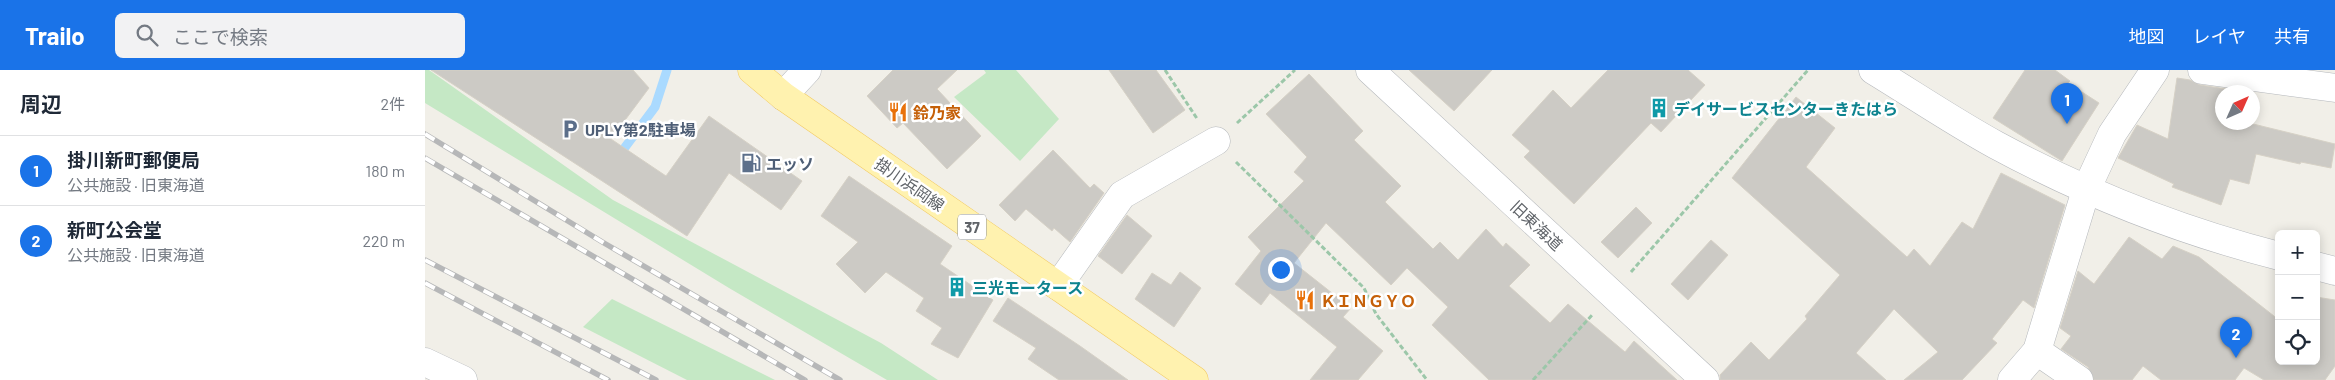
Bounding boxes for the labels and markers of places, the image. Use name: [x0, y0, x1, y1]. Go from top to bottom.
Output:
pin: 1: [2051, 83, 2083, 124]
building icon: デイサービスセンターきたはら: [1648, 97, 1670, 119]
place label: デイサービスセンターきたはら: [1674, 99, 1898, 118]
restaurant icon: 鈴乃家: [887, 101, 909, 123]
place label: 鈴乃家: [913, 103, 961, 122]
parking icon: UPLY第2駐車場: [559, 118, 581, 140]
place label: UPLY第2駐車場: [585, 120, 696, 139]
fuel station icon: エッソ: [740, 152, 762, 174]
place label: エッソ: [766, 154, 814, 173]
building icon: 三光モータース: [946, 276, 968, 298]
place label: 三光モータース: [972, 278, 1083, 297]
restaurant icon: ＫＩＮＧＹＯ: [1294, 289, 1316, 311]
place label: ＫＩＮＧＹＯ: [1320, 291, 1416, 310]
pin: 2: [2220, 317, 2252, 358]

